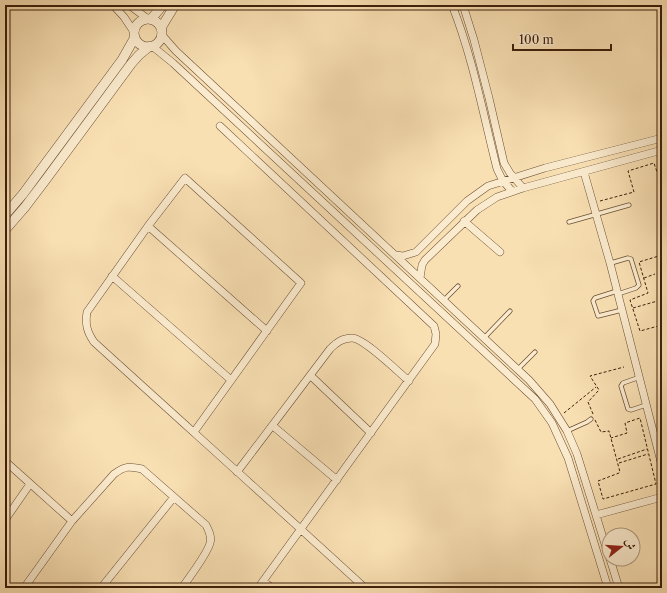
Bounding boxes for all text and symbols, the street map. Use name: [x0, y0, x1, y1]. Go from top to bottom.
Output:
scale bar: [513, 26, 611, 52]
text: 100 m: [519, 32, 554, 47]
north arrow: [601, 527, 641, 567]
text: ش: [622, 537, 639, 551]

